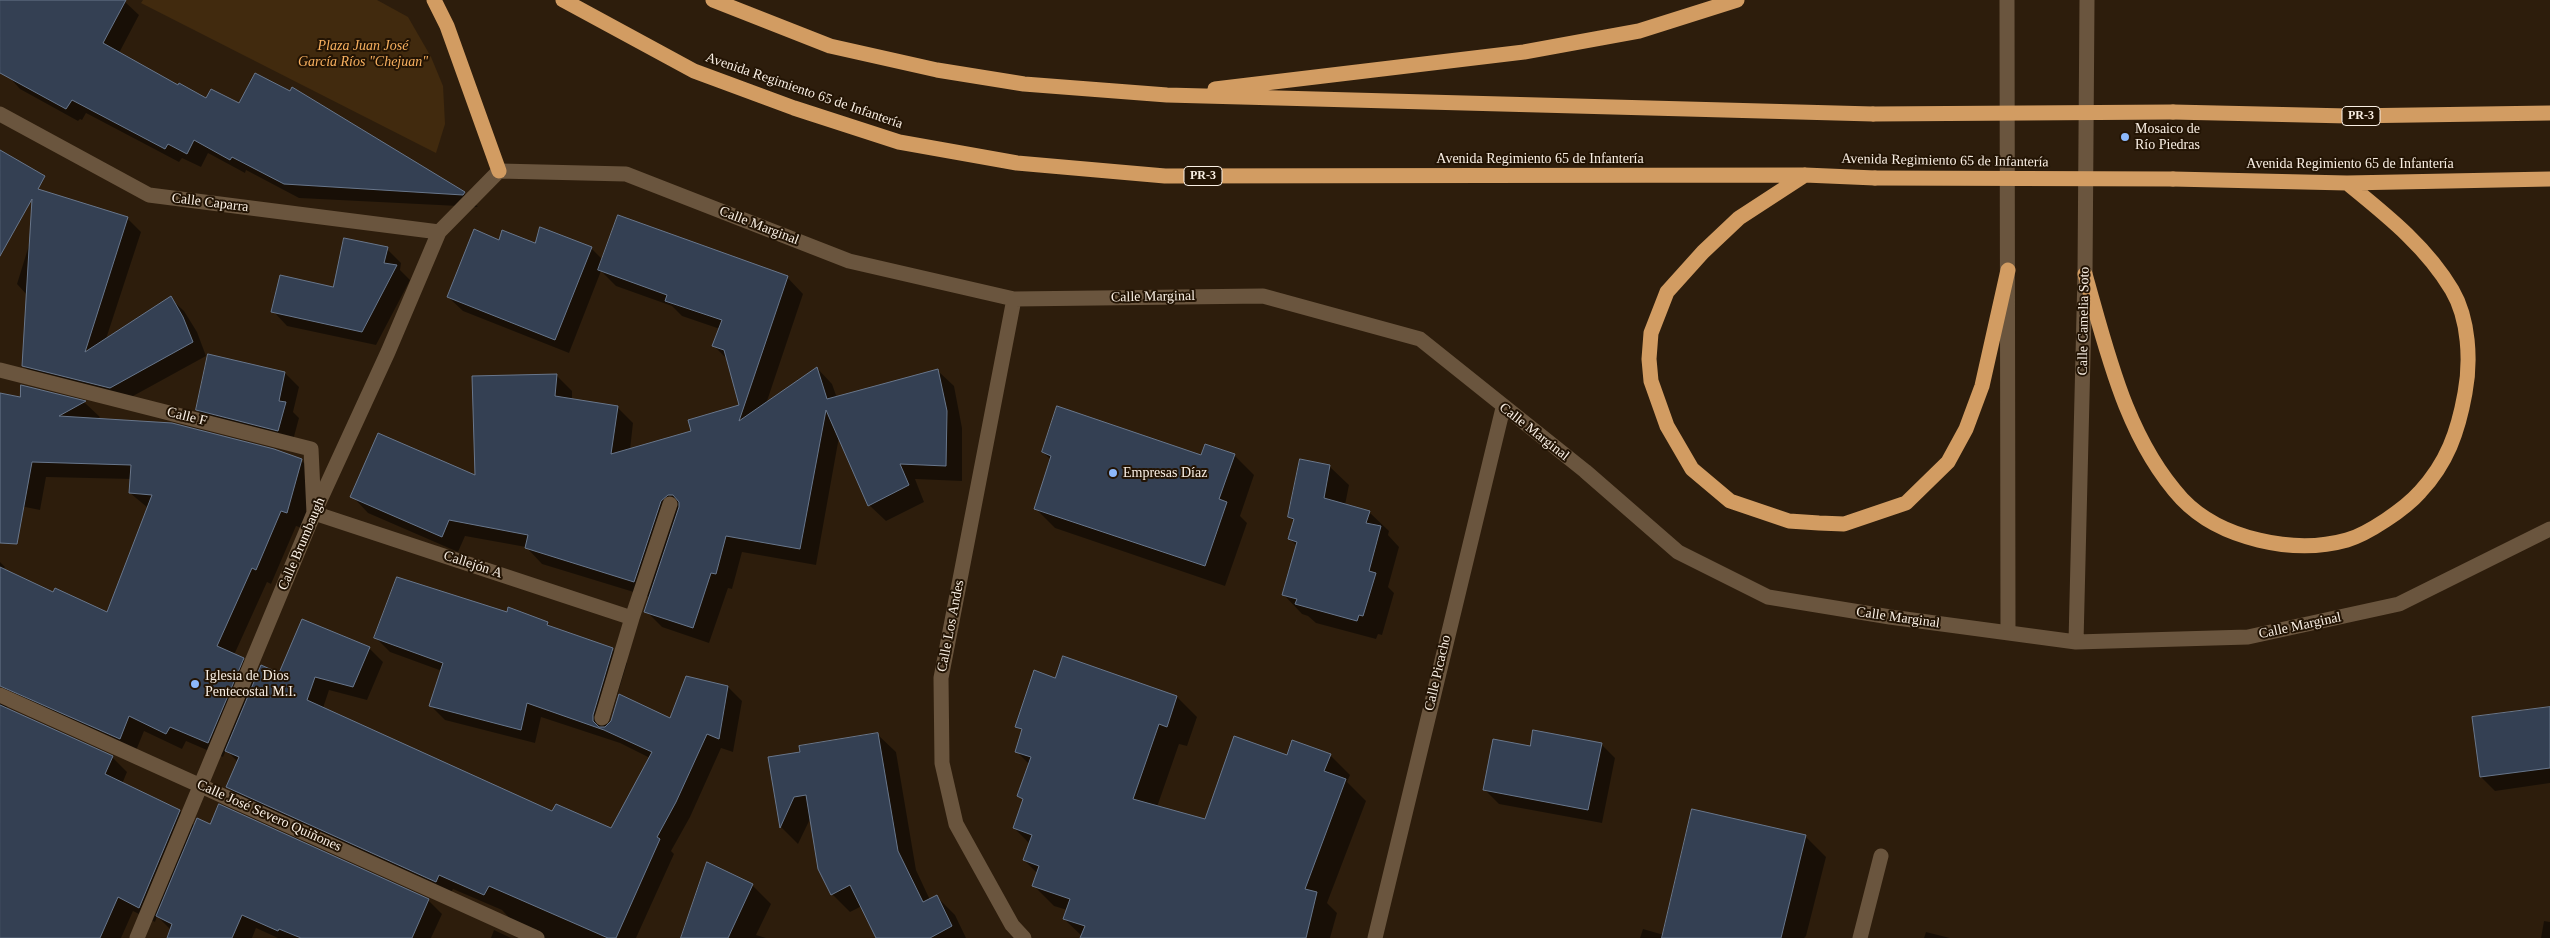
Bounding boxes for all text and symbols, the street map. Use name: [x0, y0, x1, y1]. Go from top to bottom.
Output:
park label: Plaza Juan José García Ríos "Chejuan": [298, 38, 428, 70]
street label: Avenida Regimiento 65 de Infantería: [703, 49, 905, 133]
road number: PR-3: [2342, 106, 2380, 125]
place label: Mosaico de Río Piedras: [2135, 121, 2200, 154]
marker: Mosaico de Río Piedras: [2119, 131, 2131, 143]
street label: Avenida Regimiento 65 de Infantería: [1436, 151, 1644, 167]
street label: Avenida Regimiento 65 de Infantería: [1841, 151, 2049, 171]
street label: Avenida Regimiento 65 de Infantería: [2246, 156, 2454, 172]
road number: PR-3: [1184, 167, 1222, 186]
street label: Calle Caparra: [171, 190, 249, 216]
street label: Calle Marginal: [717, 203, 801, 249]
street label: Calle Camelia Soto: [2075, 266, 2093, 376]
street label: Calle Marginal: [1111, 288, 1195, 306]
street label: Calle Marginal: [1496, 399, 1572, 465]
street label: Calle F: [165, 404, 209, 430]
place label: Empresas Díaz: [1123, 465, 1207, 481]
marker: Empresas Díaz: [1107, 467, 1119, 479]
street label: Calle Brumbaugh: [275, 495, 329, 593]
street label: Callejón A: [441, 548, 505, 582]
street label: Calle Los Andes: [934, 579, 968, 673]
street label: Calle Marginal: [1855, 604, 1941, 632]
street label: Calle Marginal: [2257, 609, 2343, 643]
street label: Calle Picacho: [1421, 633, 1455, 713]
place label: Iglesia de Dios Pentecostal M.I.: [205, 668, 296, 700]
marker: Iglesia de Dios Pentecostal M.I.: [189, 678, 201, 690]
street label: Calle José Severo Quiñones: [194, 776, 344, 856]

